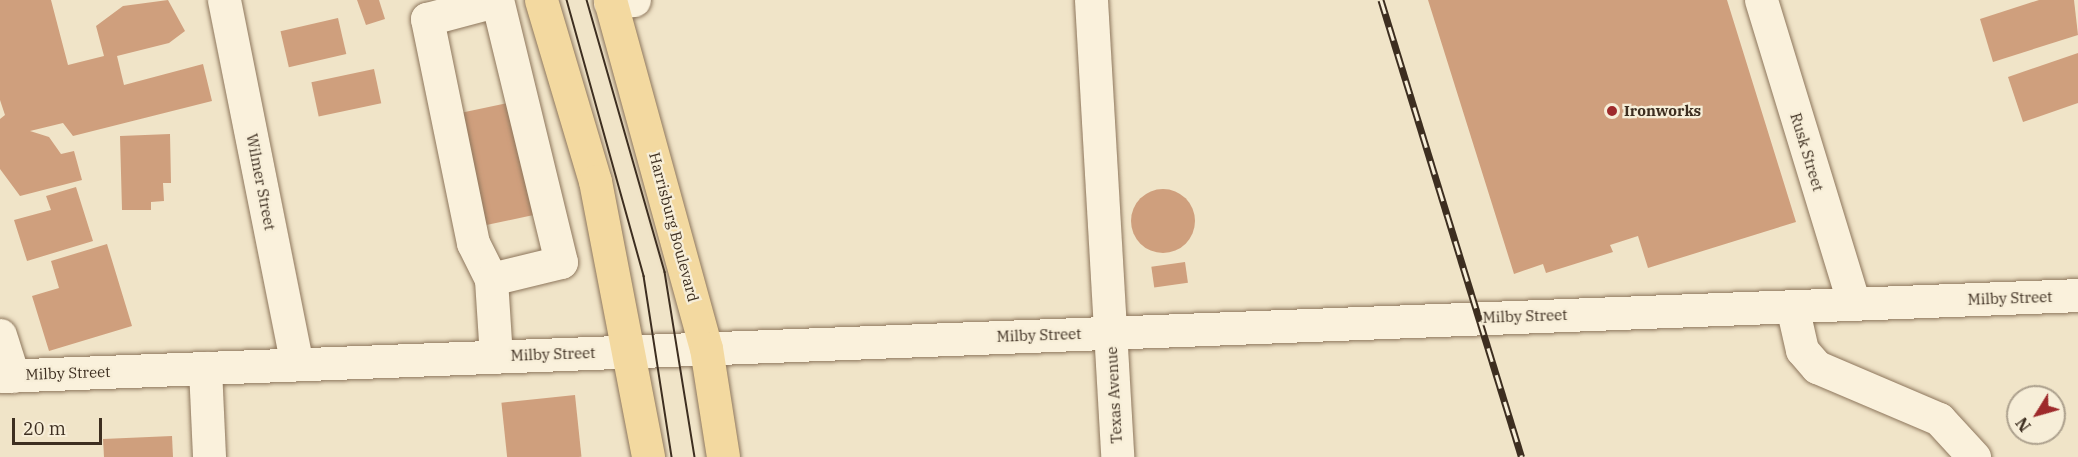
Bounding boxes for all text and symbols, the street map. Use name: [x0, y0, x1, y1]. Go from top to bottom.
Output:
place label: Ironworks: [1624, 102, 1701, 120]
marker: Ironworks: [1605, 104, 1619, 118]
street label: Rusk Street: [1787, 111, 1827, 193]
street label: Wilmer Street: [243, 132, 279, 232]
street label: Harrisburg Boulevard: [645, 150, 703, 304]
street label: Milby Street: [1967, 288, 2053, 308]
street label: Milby Street: [1482, 306, 1568, 326]
street label: Milby Street: [996, 325, 1082, 345]
street label: Milby Street: [510, 344, 596, 364]
street label: Texas Avenue: [1102, 346, 1126, 444]
street label: Milby Street: [25, 363, 111, 383]
north arrow: [2006, 385, 2066, 445]
scale bar: [15, 406, 105, 444]
text: N: [2011, 414, 2035, 436]
text: 20 m: [23, 417, 66, 440]

